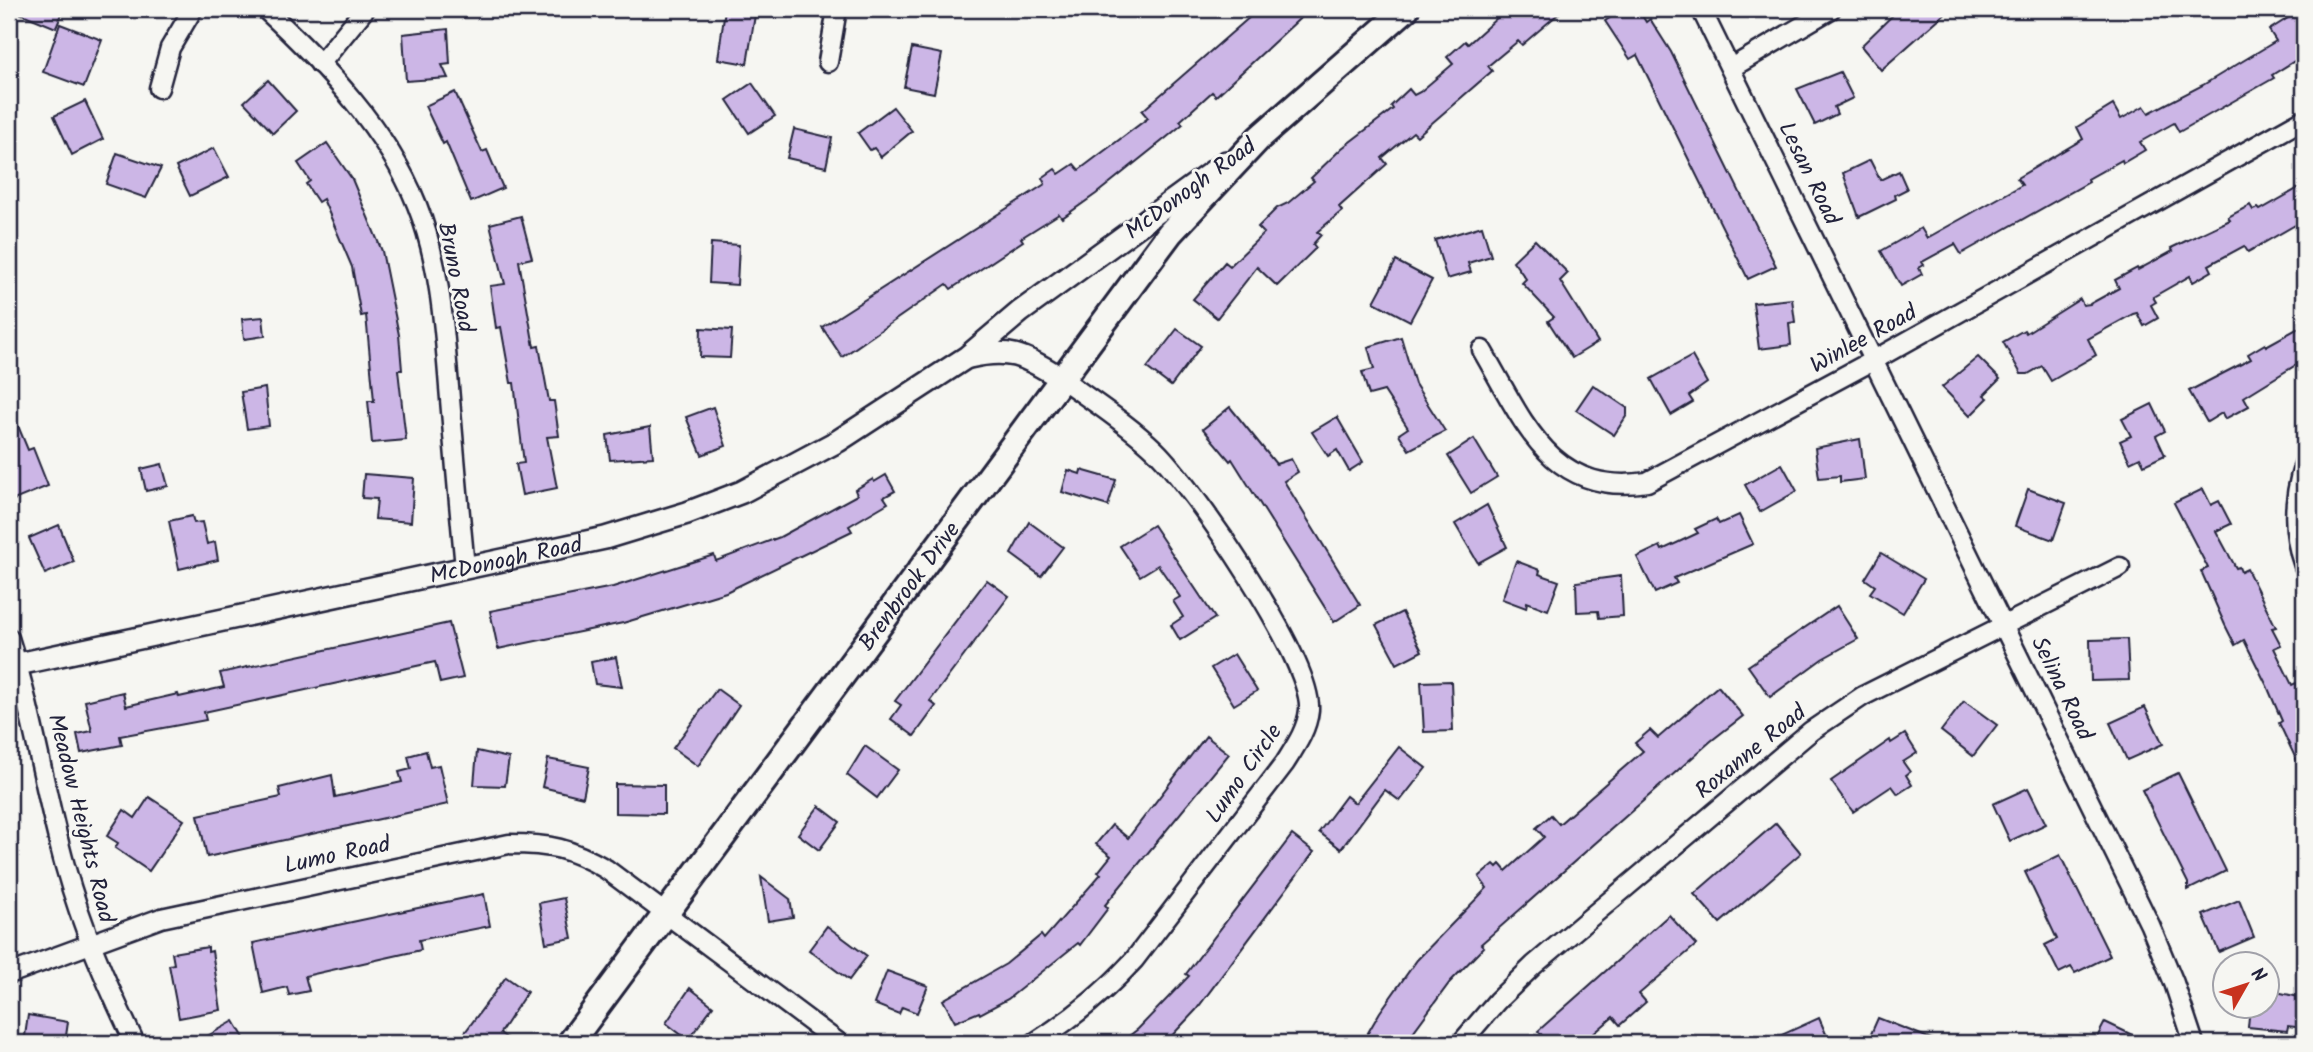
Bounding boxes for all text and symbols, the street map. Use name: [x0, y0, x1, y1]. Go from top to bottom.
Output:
street label: Lesan Road: [1768, 116, 1849, 232]
street label: McDonogh Road: [1118, 129, 1265, 250]
street label: Bruno Road: [427, 219, 483, 336]
street label: Winlee Road: [1804, 295, 1924, 384]
street label: Brenbrook Drive: [850, 515, 970, 659]
street label: McDonogh Road: [427, 527, 586, 595]
street label: Selina Road: [2020, 631, 2102, 748]
street label: Roxanne Road: [1688, 696, 1815, 809]
street label: Meadow Heights Road: [37, 710, 124, 927]
street label: Lumo Circle: [1197, 717, 1292, 831]
street label: Lumo Road: [281, 827, 394, 885]
north arrow: [2212, 950, 2282, 1020]
text: N: [2242, 961, 2273, 990]

